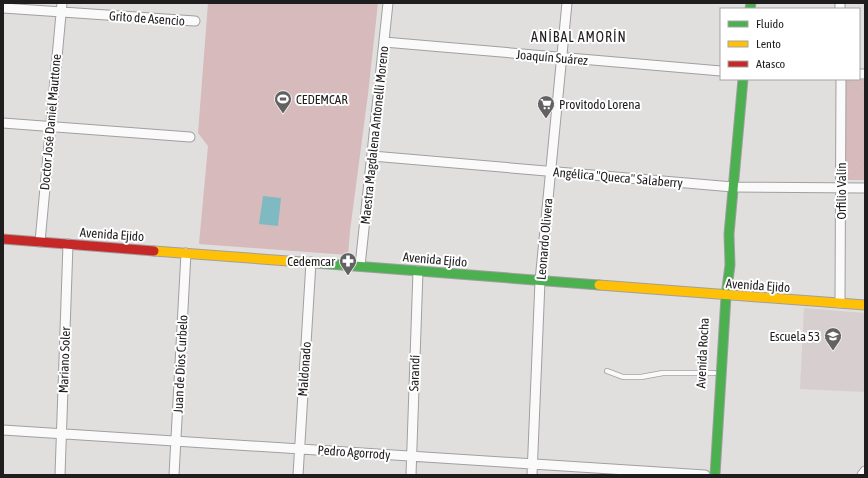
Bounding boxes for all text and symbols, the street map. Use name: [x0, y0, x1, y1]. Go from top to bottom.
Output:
street label: Grito de Asencio: [108, 8, 185, 29]
legend: [720, 8, 860, 80]
text: Fluido: [756, 17, 784, 31]
district label: ANÍBAL AMORÍN: [531, 29, 627, 45]
text: Lento: [756, 37, 781, 51]
street label: Maestra Magdalena Antonelli Moreno: [358, 45, 391, 225]
street label: Joaquín Suárez: [515, 47, 589, 68]
street label: Doctor José Daniel Mauttone: [37, 53, 64, 191]
text: Atasco: [756, 57, 786, 71]
sports icon: CEDEMCAR: [273, 89, 293, 114]
place label: CEDEMCAR: [296, 92, 348, 107]
supermarket icon: Provitodo Lorena: [536, 94, 556, 119]
place label: Provitodo Lorena: [559, 97, 641, 112]
street label: Orfilio Valín: [834, 163, 849, 219]
street label: Angélica "Queca" Salaberry: [553, 164, 684, 191]
street label: Leonardo Olivera: [533, 198, 556, 281]
street label: Avenida Ejido: [79, 225, 145, 244]
street label: Avenida Ejido: [402, 249, 468, 270]
pharmacy icon: Cedemcar: [338, 251, 358, 276]
place label: Cedemcar: [287, 254, 335, 269]
street label: Avenida Ejido: [725, 276, 791, 295]
street label: Juan de Dios Curbelo: [170, 314, 191, 414]
street label: Avenida Rocha: [693, 317, 712, 389]
street label: Mariano Soler: [56, 326, 73, 393]
school or university icon: Escuela 53: [823, 326, 843, 351]
place label: Escuela 53: [769, 329, 820, 344]
street label: Maldonado: [295, 341, 314, 397]
street label: Sarandí: [406, 354, 423, 392]
street label: Pedro Agorrody: [317, 442, 392, 463]

